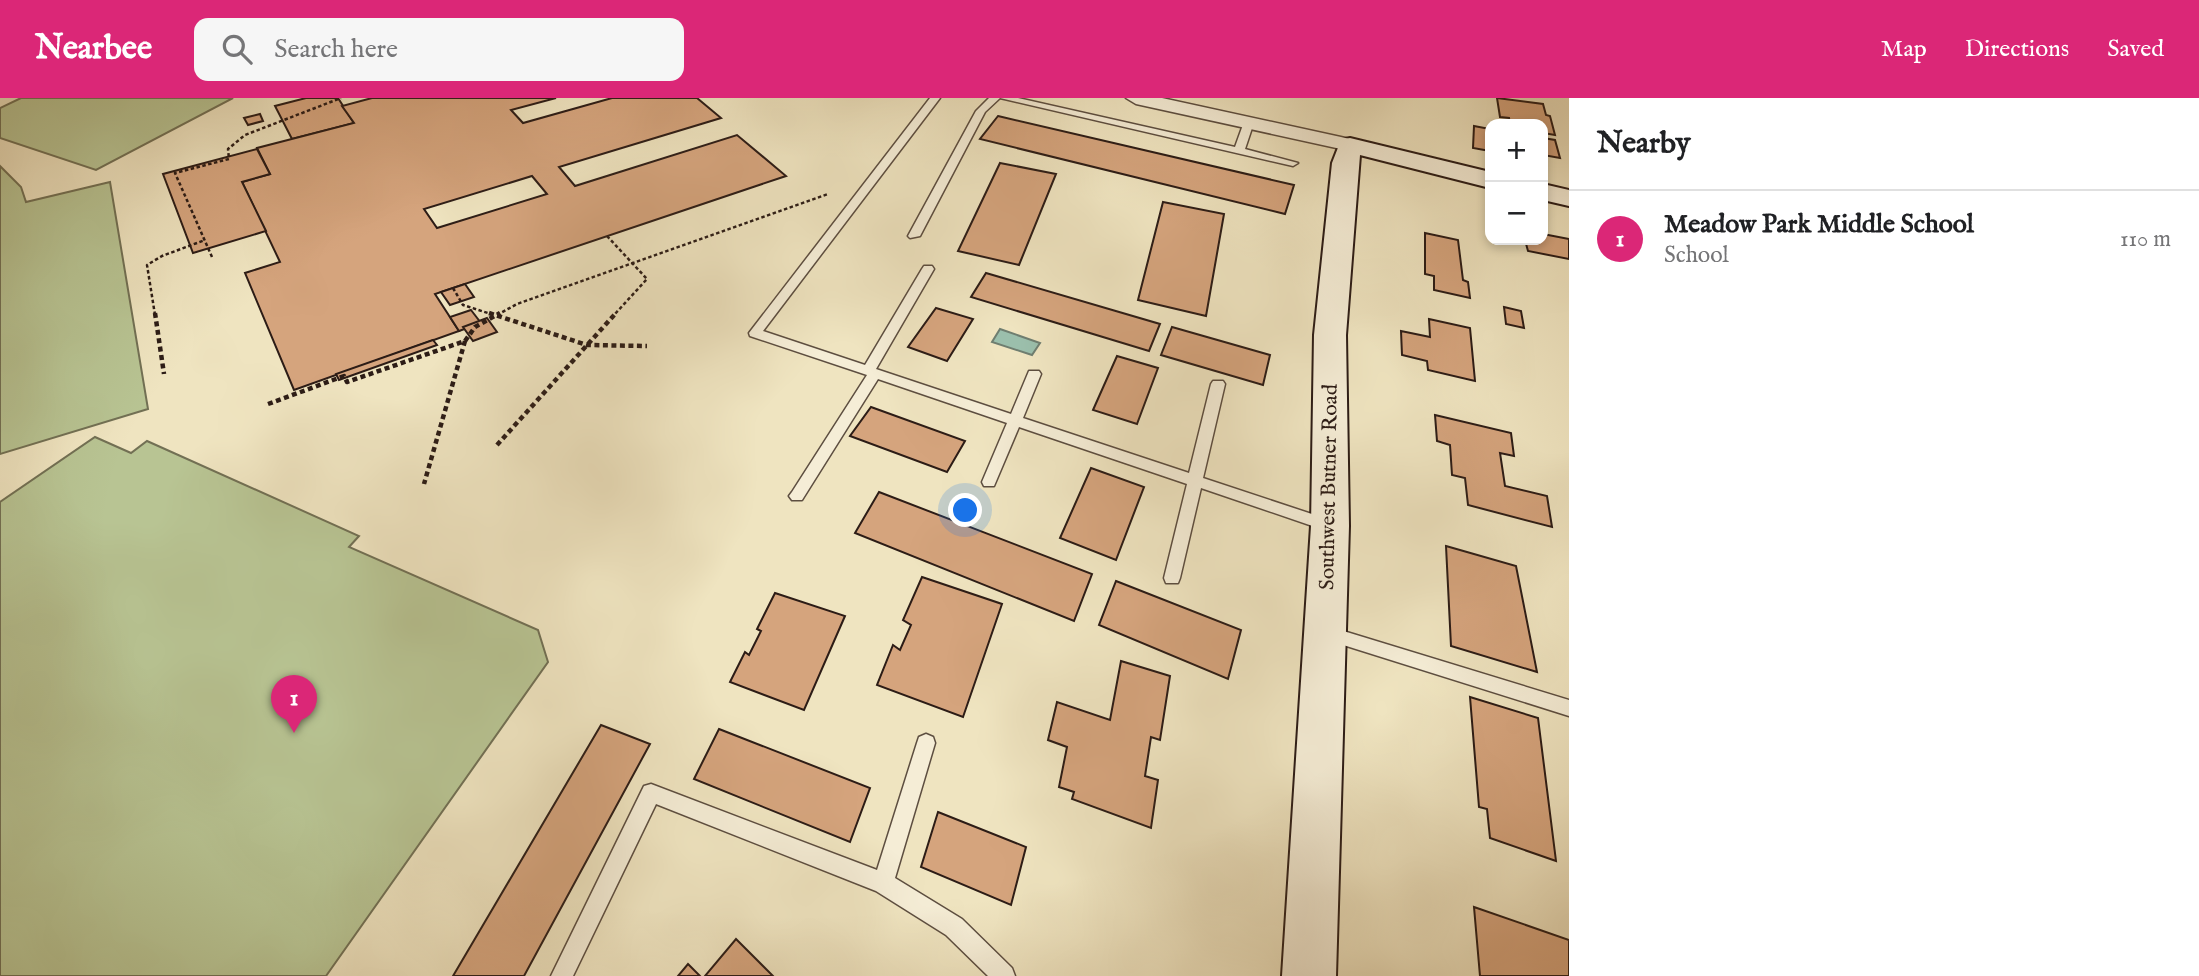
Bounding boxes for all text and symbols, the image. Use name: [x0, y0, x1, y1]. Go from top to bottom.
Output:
search box: [194, 18, 684, 81]
text: Nearbee: [35, 28, 152, 70]
icon: search: [218, 30, 256, 68]
text: Search here: [274, 33, 398, 66]
text: Map: [1881, 34, 1927, 65]
text: Directions: [1965, 34, 2069, 65]
text: Saved: [2107, 34, 2164, 65]
map controls: [1485, 119, 1548, 245]
button: +: [1485, 119, 1548, 182]
text: Nearby: [1597, 125, 1690, 163]
button: −: [1485, 182, 1548, 245]
text: Meadow Park Middle School: [1664, 208, 1974, 241]
text: 1: [1616, 225, 1624, 254]
text: 110 m: [2120, 225, 2171, 254]
text: School: [1664, 241, 1729, 270]
street label: Southwest Butner Road: [1314, 383, 1345, 590]
your location: [948, 493, 982, 527]
pin: 1: [271, 675, 317, 733]

